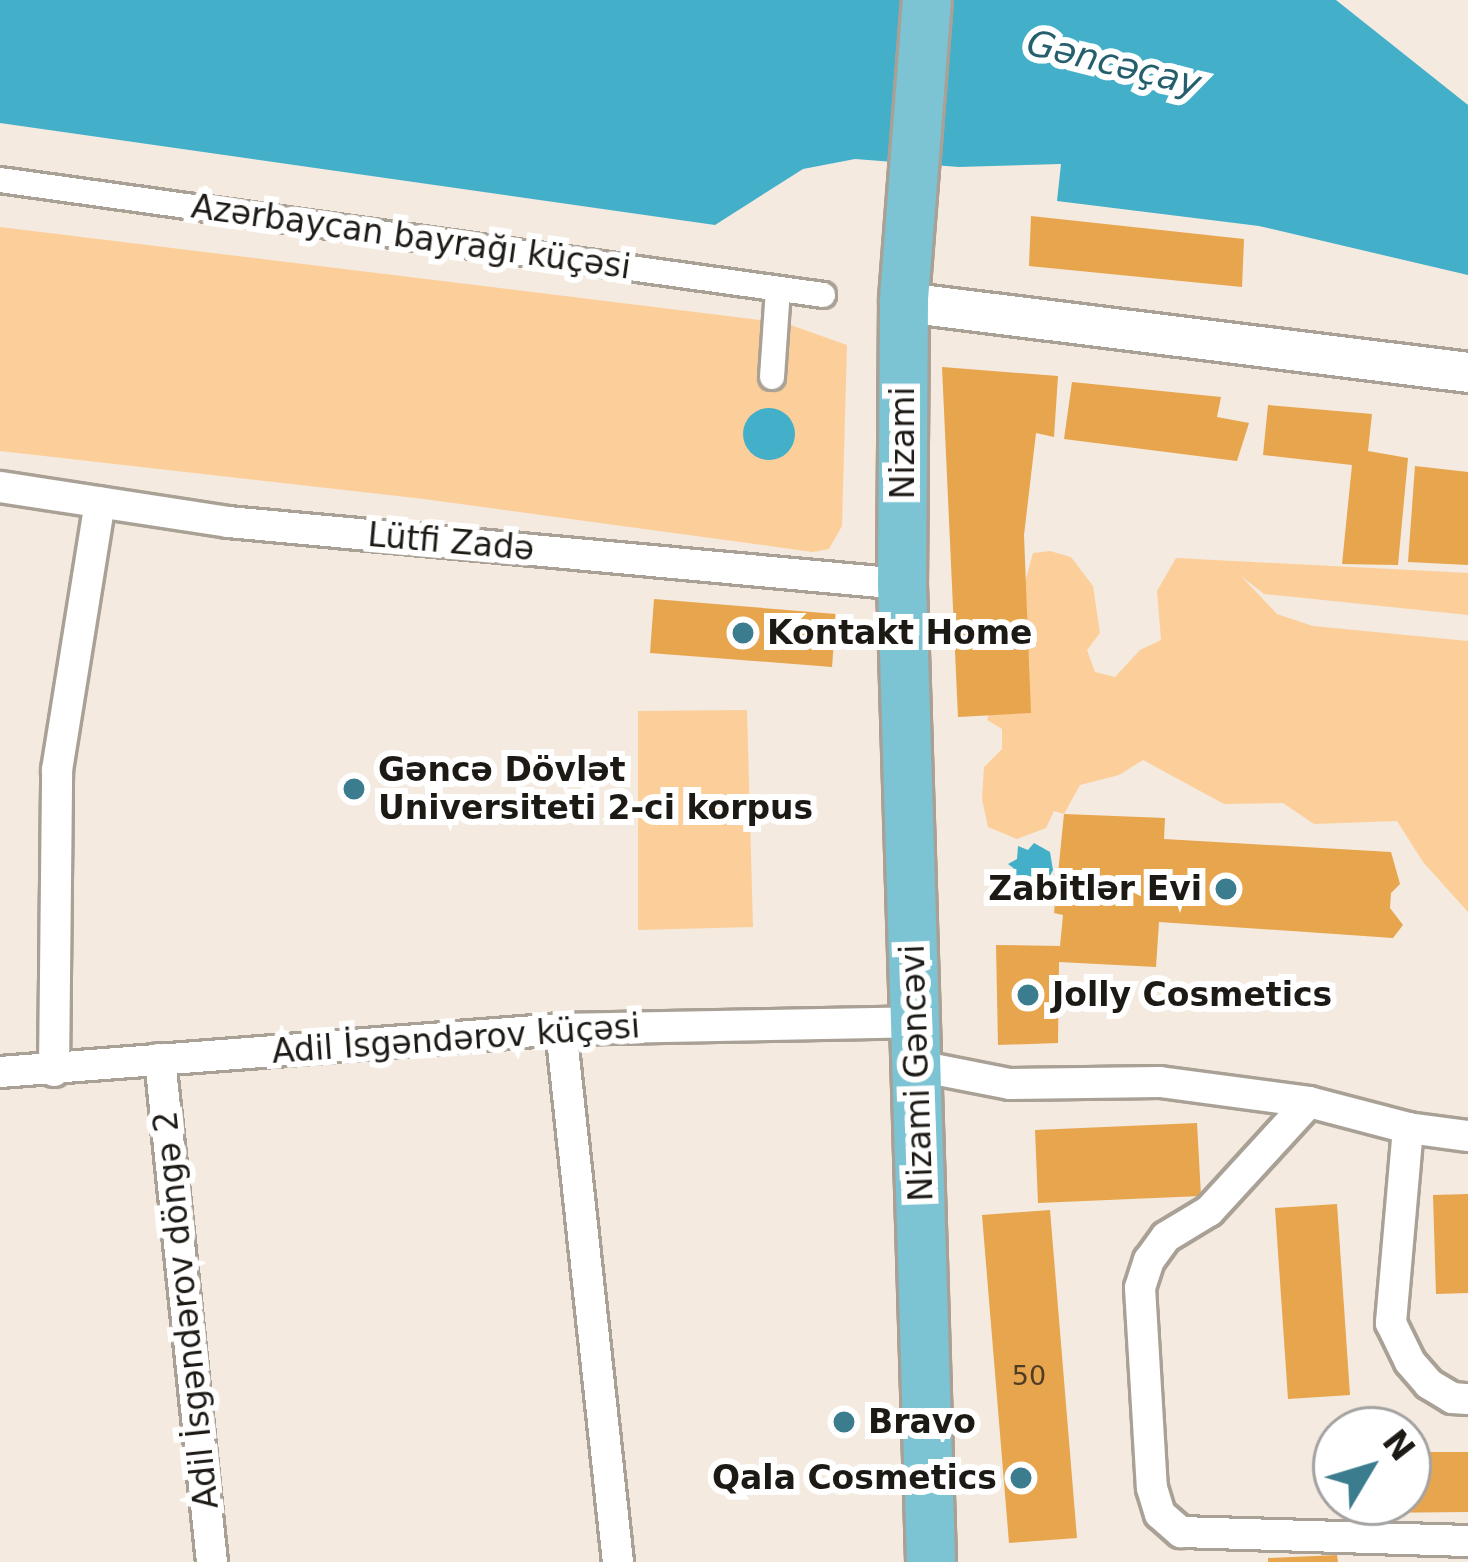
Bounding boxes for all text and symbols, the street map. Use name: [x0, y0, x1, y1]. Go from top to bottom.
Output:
water label: Gəncəçay: [1022, 21, 1206, 105]
street label: Azərbaycan bayrağı küçəsi: [189, 187, 633, 287]
street label: Nizami: [883, 387, 923, 499]
street label: Lütfi Zadə: [366, 515, 536, 569]
place label: Kontakt Home: [767, 613, 1032, 653]
marker: Kontakt Home: [730, 620, 756, 646]
place label: Gəncə Dövlət Universiteti 2-ci korpus: [378, 750, 813, 828]
marker: Gəncə Dövlət Universiteti 2-ci korpus: [341, 776, 367, 802]
place label: Zabitlər Evi: [988, 869, 1202, 909]
marker: Zabitlər Evi: [1213, 876, 1239, 902]
street label: Nizami Gəncəvi: [893, 944, 941, 1202]
place label: Jolly Cosmetics: [1052, 975, 1332, 1015]
marker: Jolly Cosmetics: [1015, 982, 1041, 1008]
street label: Adil İsgəndərov küçəsi: [271, 1006, 641, 1072]
street label: Adil İsgəndərov döngə 2: [145, 1109, 227, 1511]
house number: 50: [1012, 1360, 1046, 1392]
place label: Bravo: [868, 1402, 976, 1442]
north arrow: [1312, 1406, 1432, 1526]
marker: Bravo: [831, 1409, 857, 1435]
text: N: [1375, 1422, 1422, 1468]
place label: Qala Cosmetics: [712, 1458, 997, 1498]
marker: Qala Cosmetics: [1008, 1465, 1034, 1491]

